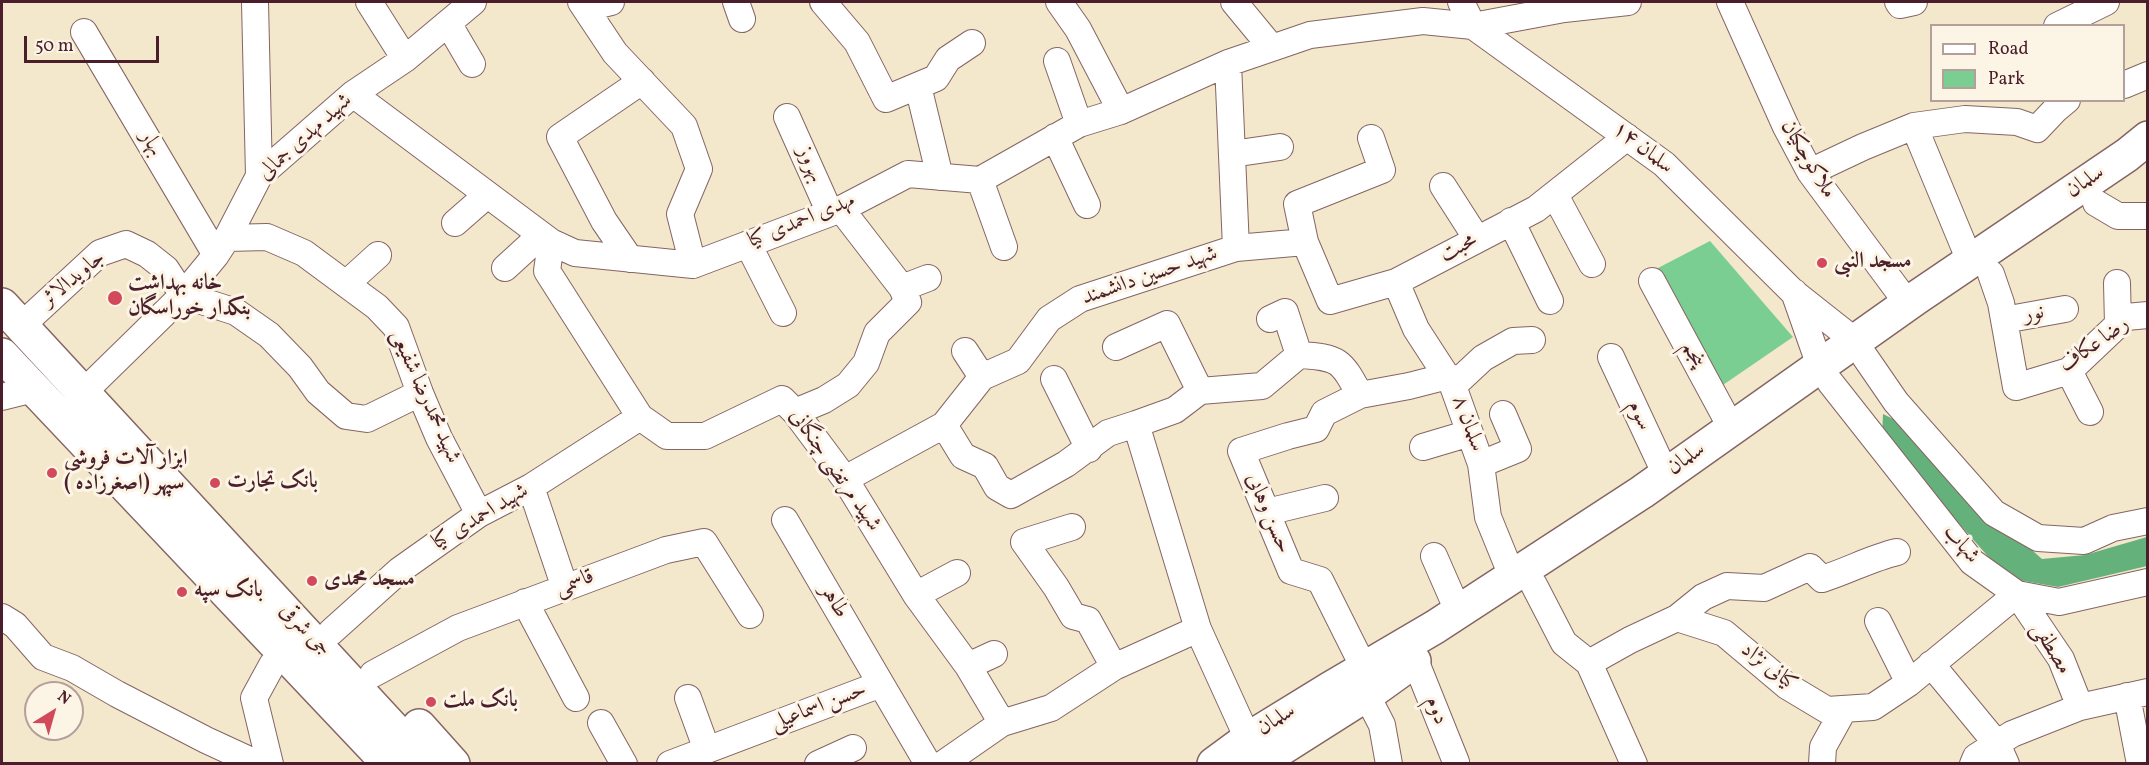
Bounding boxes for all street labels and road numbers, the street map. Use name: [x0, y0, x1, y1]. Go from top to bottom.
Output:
street label: شهید مهدی جمالی: [253, 89, 359, 187]
street label: ملاکوچکیان: [1773, 116, 1841, 204]
street label: سلمان ۱۴: [1606, 117, 1678, 181]
street label: بهار: [132, 126, 168, 162]
street label: بهروز: [789, 143, 829, 187]
street label: سلمان: [2062, 161, 2110, 205]
street label: مهدی احمدی کیا: [745, 189, 859, 255]
street label: محبت: [1436, 228, 1482, 270]
street label: شهید حسین دانشمند: [1079, 241, 1221, 313]
street label: جاویدالاثر: [37, 246, 111, 314]
street label: نور: [2021, 300, 2047, 330]
street label: رضا عکاف: [2055, 312, 2135, 380]
street label: شهید محمدرضا شفیعی: [383, 326, 465, 468]
street label: پنجم: [1674, 337, 1710, 373]
street label: سلمان ۸: [1445, 392, 1489, 456]
street label: سوم: [1620, 397, 1656, 435]
street label: شهید مرتضی چنگانی: [782, 405, 886, 537]
street label: سلمان: [1663, 438, 1711, 482]
street label: حسن وهابی: [1238, 470, 1296, 558]
street label: شهید احمدی کیا: [428, 479, 534, 557]
street label: شهاب: [1936, 520, 1984, 570]
street label: قاسمی: [552, 565, 598, 603]
street label: طاهر: [813, 580, 853, 624]
street label: جی شرقی: [273, 599, 335, 663]
street label: مصطفی: [2024, 618, 2076, 680]
street label: کیانی نژاد: [1734, 638, 1802, 698]
street label: حسن اسماعیلی: [767, 678, 871, 738]
street label: دوم: [1417, 693, 1453, 729]
street label: سلمان: [1253, 699, 1301, 743]

